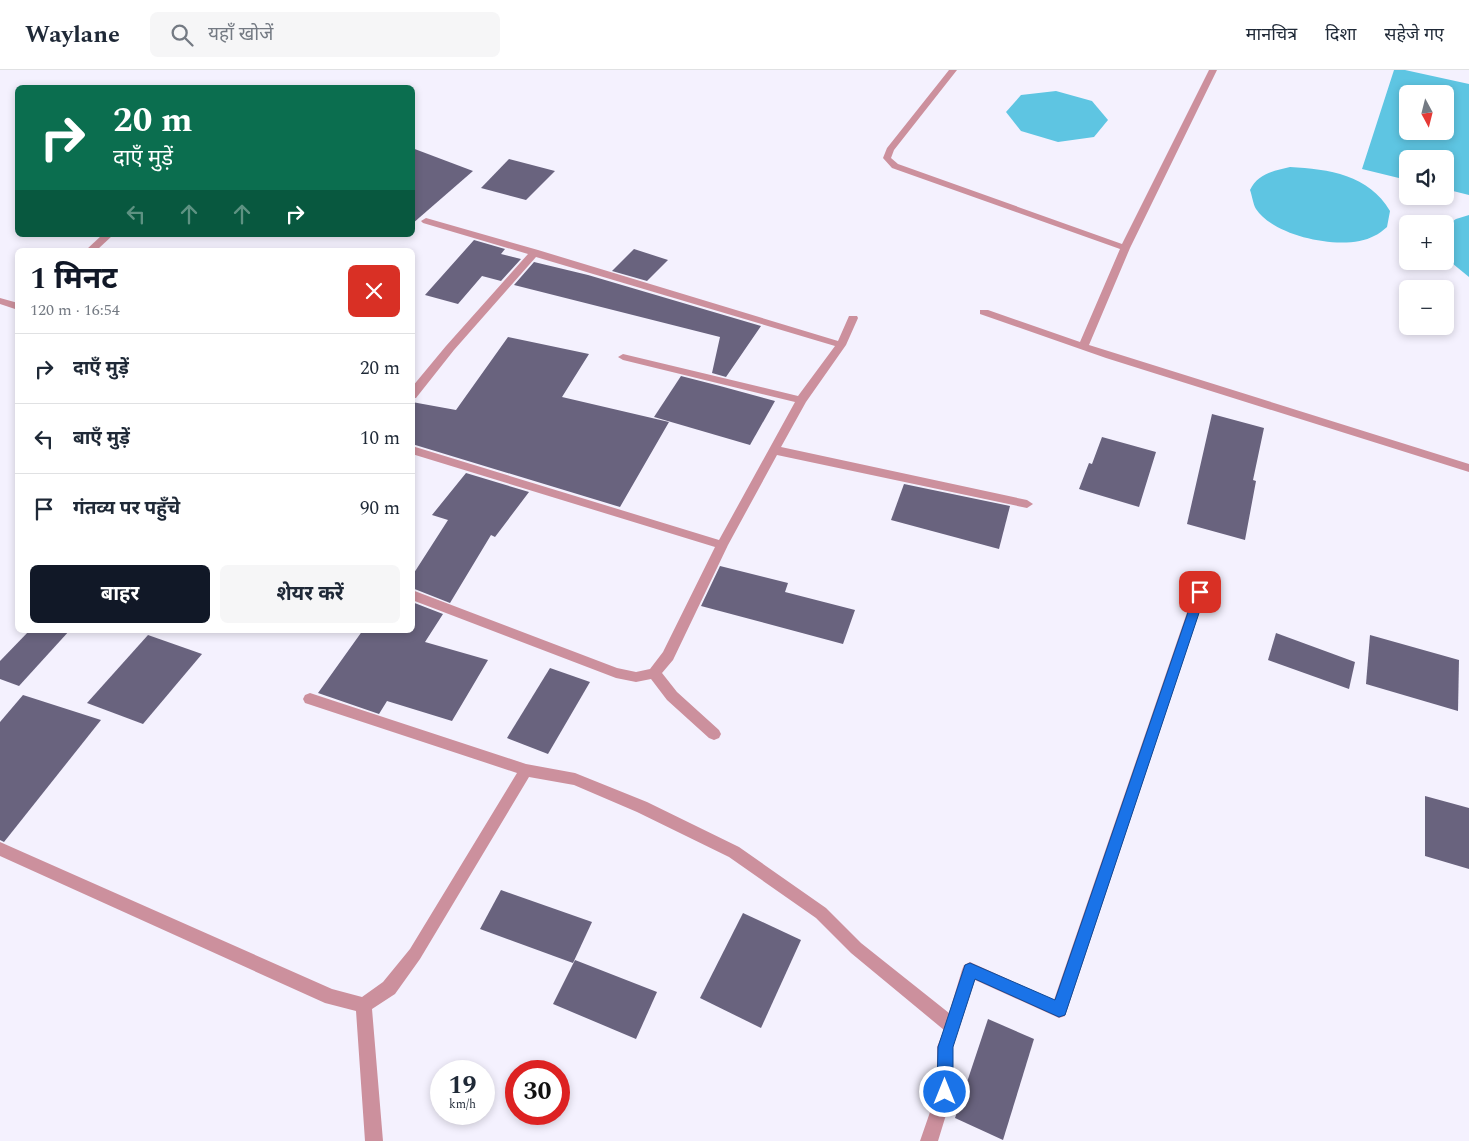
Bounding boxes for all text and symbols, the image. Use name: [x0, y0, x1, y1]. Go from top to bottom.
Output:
search box: [150, 12, 500, 57]
text: Waylane: [25, 17, 120, 53]
text: यहाँ खोजें: [208, 20, 273, 49]
icon: search: [168, 21, 196, 49]
text: मानचित्र: [1246, 21, 1297, 48]
text: दिशा: [1325, 21, 1356, 48]
text: सहेजे गए: [1384, 21, 1444, 48]
north arrow: [1399, 85, 1454, 140]
map controls: [1399, 85, 1454, 335]
text: 20 m: [113, 94, 193, 147]
icon: right: [30, 105, 95, 170]
text: दाएँ मुड़ें: [113, 142, 173, 175]
button: sound: [1399, 150, 1454, 205]
icon: left: [122, 200, 150, 228]
icon: ahead: [175, 200, 203, 228]
icon: ahead: [228, 200, 256, 228]
icon: right: [281, 200, 309, 228]
button: +: [1399, 215, 1454, 270]
text: 1 मिनट: [30, 256, 117, 302]
button: close: [348, 265, 400, 317]
button: −: [1399, 280, 1454, 335]
text: 120 m · 16:54: [30, 298, 120, 322]
text: दाएँ मुड़ें: [73, 354, 129, 383]
text: 20 m: [360, 354, 400, 383]
icon: right: [30, 355, 58, 383]
text: बाएँ मुड़ें: [73, 424, 130, 453]
text: 10 m: [360, 424, 400, 453]
icon: left: [30, 425, 58, 453]
text: गंतव्य पर पहुँचे: [73, 494, 180, 523]
text: 90 m: [360, 494, 400, 523]
icon: arrive: [30, 495, 58, 523]
button: बाहर: [30, 565, 210, 623]
button: शेयर करें: [220, 565, 400, 623]
pin: [1179, 571, 1221, 613]
icon: arrive: [1186, 578, 1214, 606]
speed limit sign: 30: [505, 1060, 570, 1125]
position arrow: [918, 1065, 970, 1117]
text: 19: [448, 1067, 477, 1105]
text: km/h: [449, 1095, 476, 1114]

